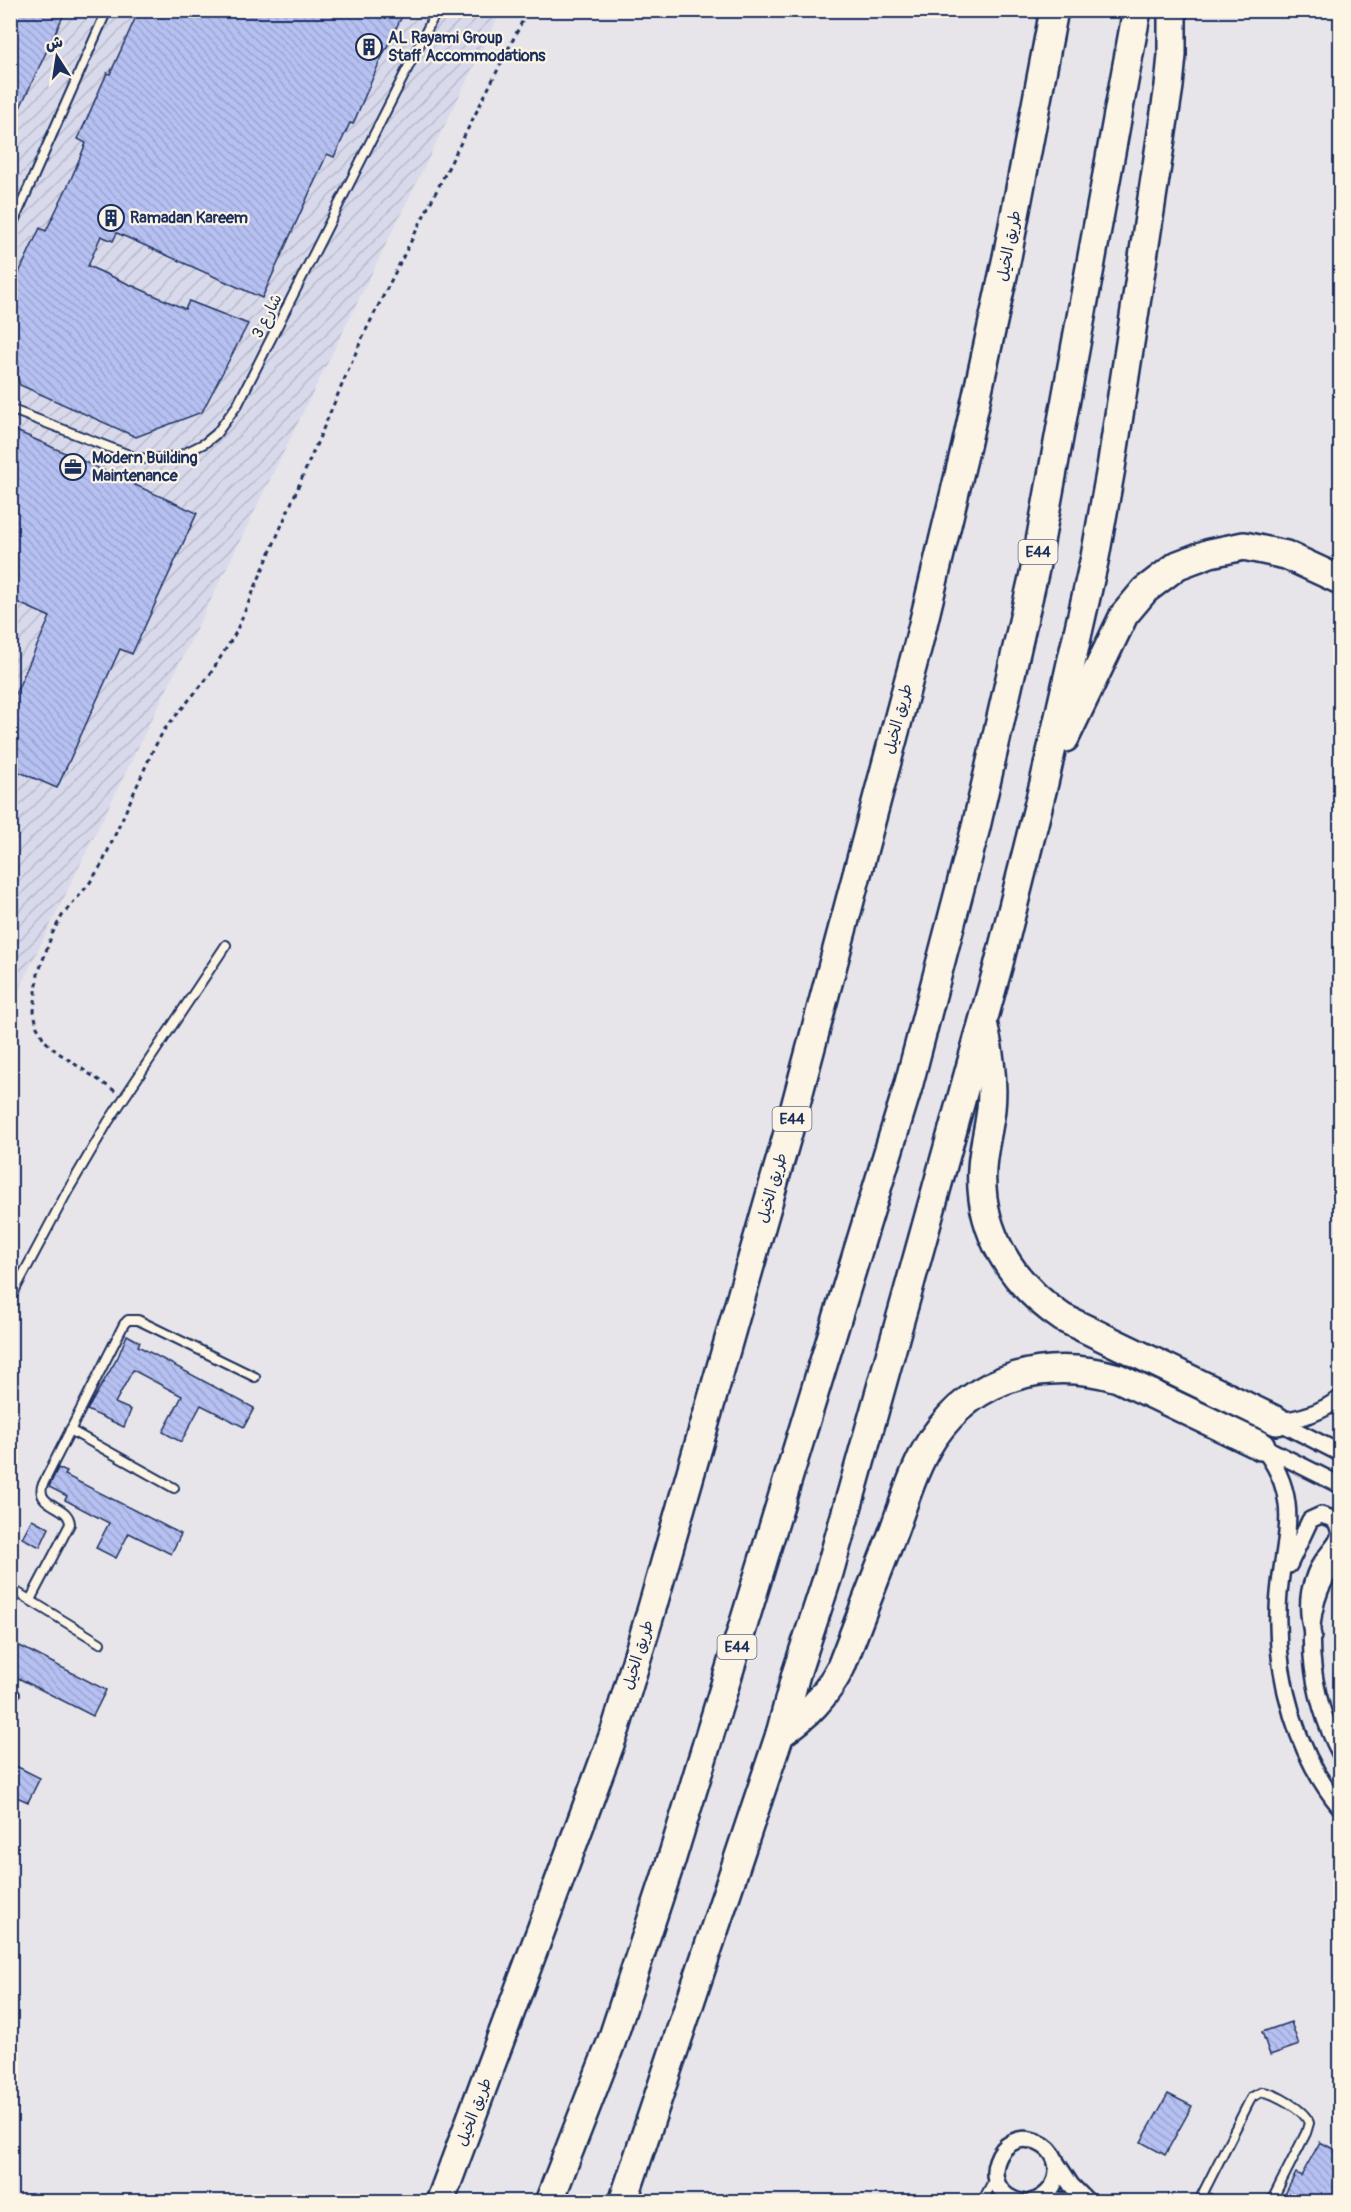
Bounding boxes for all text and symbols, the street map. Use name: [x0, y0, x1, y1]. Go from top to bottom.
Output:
north arrow: [27, 27, 87, 87]
place label: AL Rayami Group Staff Accommodations: [388, 28, 546, 66]
text: ش: [43, 32, 65, 55]
building icon: AL Rayami Group Staff Accommodations: [354, 32, 384, 62]
building icon: Ramadan Kareem: [96, 203, 126, 233]
place label: Ramadan Kareem: [130, 208, 248, 228]
street label: طريق الخيل: [992, 209, 1026, 283]
street label: شارع 3: [247, 291, 287, 342]
place label: Modern Building Maintenance: [92, 448, 198, 486]
office icon: Modern Building Maintenance: [58, 452, 88, 482]
road number: E44: [1018, 540, 1058, 564]
street label: طريق الخيل: [879, 682, 917, 756]
road number: E44: [772, 1107, 812, 1131]
street label: طريق الخيل: [752, 1151, 792, 1225]
street label: طريق الخيل: [618, 1618, 658, 1692]
road number: E44: [718, 1635, 756, 1659]
street label: طريق الخيل: [452, 2075, 496, 2149]

